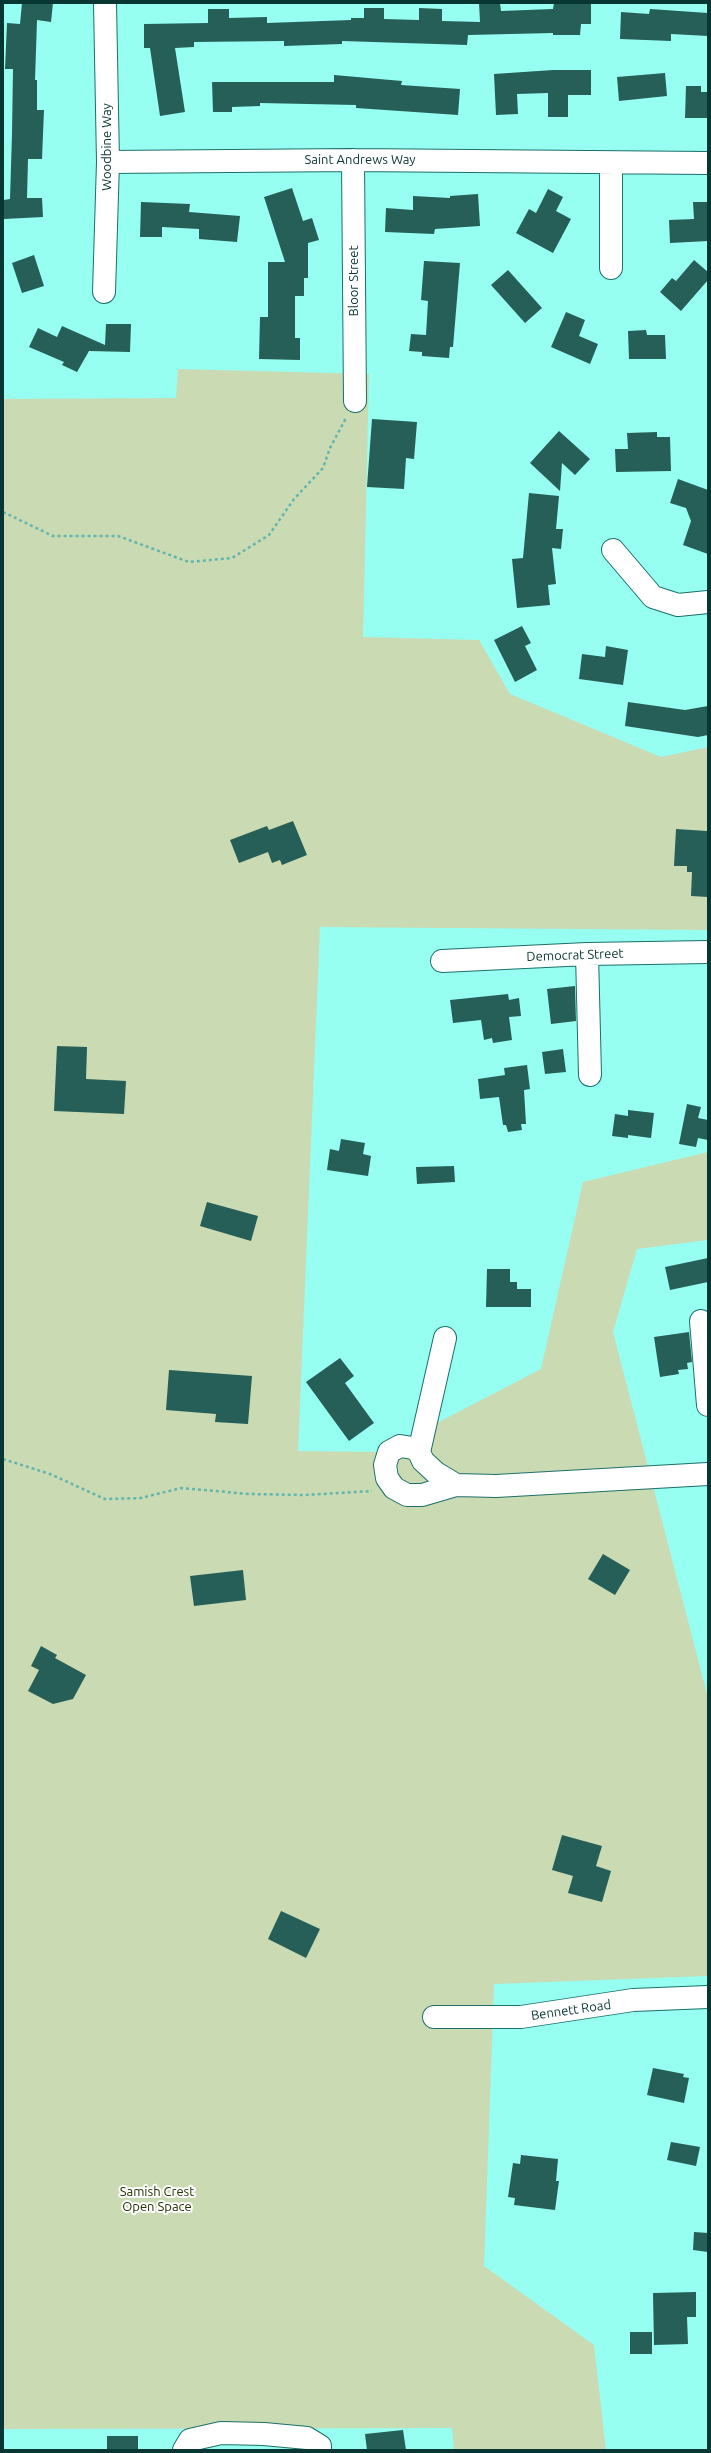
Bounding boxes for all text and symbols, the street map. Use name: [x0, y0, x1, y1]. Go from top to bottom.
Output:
street label: Woodbine Way: [99, 103, 115, 191]
street label: Saint Andrews Way: [304, 152, 416, 168]
street label: Bloor Street: [346, 245, 362, 317]
street label: Democrat Street: [526, 946, 624, 964]
street label: Bennett Road: [530, 1997, 612, 2023]
park label: Samish Crest Open Space: [120, 2184, 194, 2215]

